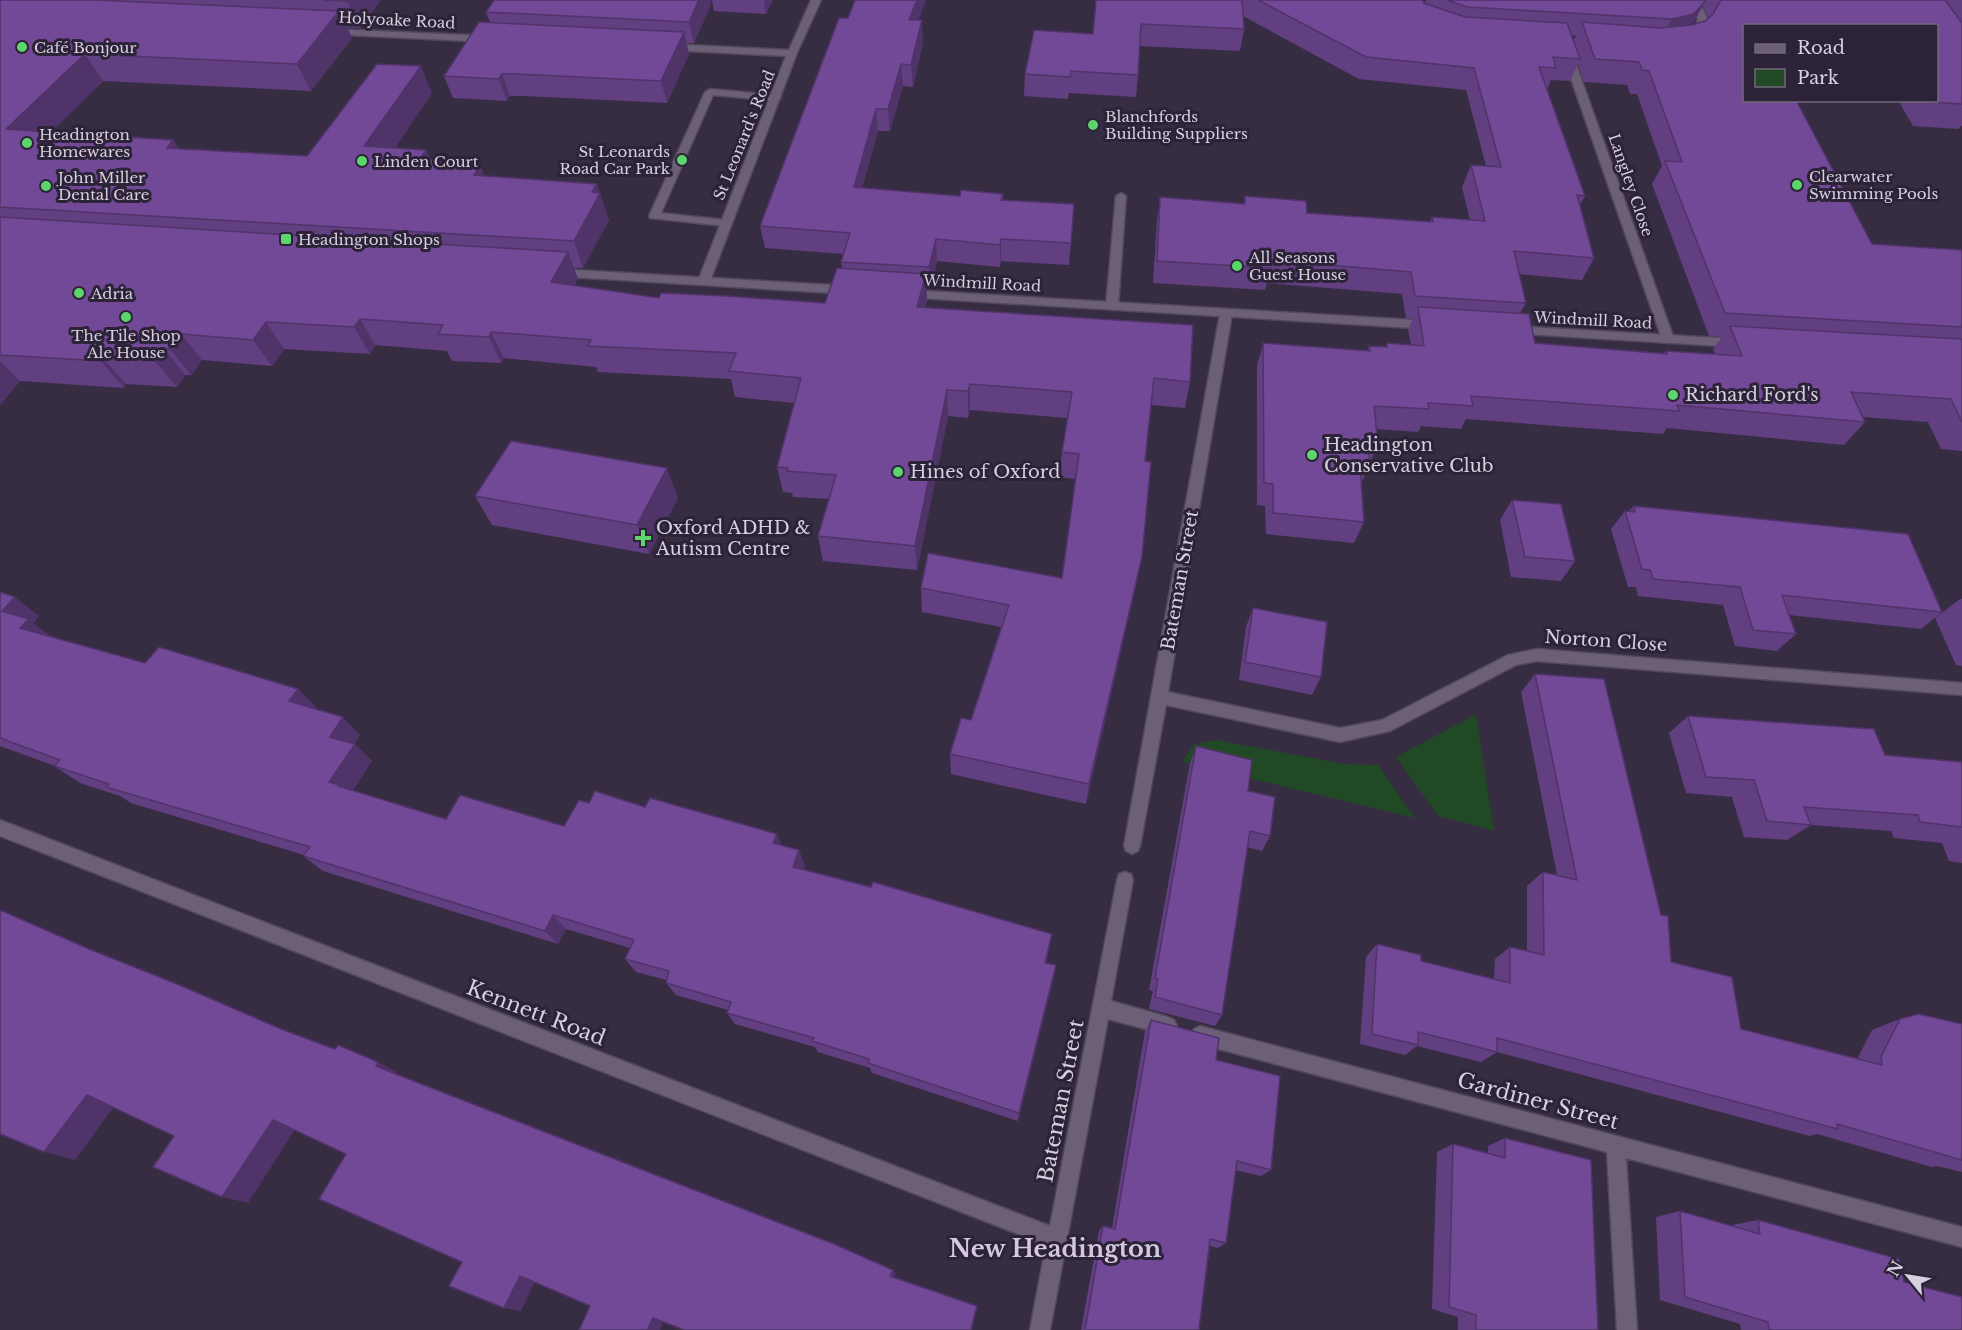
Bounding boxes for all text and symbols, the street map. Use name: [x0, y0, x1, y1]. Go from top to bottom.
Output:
street label: Holyoake Road: [338, 7, 456, 33]
legend: [1743, 24, 1938, 102]
text: Road: [1797, 37, 1845, 59]
place label: Café Bonjour: [34, 38, 137, 57]
marker: Café Bonjour: [15, 40, 29, 54]
street label: St Leonard's Road: [709, 67, 779, 203]
text: Park: [1797, 67, 1839, 89]
place label: Blanchfords Building Suppliers: [1105, 107, 1248, 143]
marker: Blanchfords Building Suppliers: [1086, 118, 1100, 132]
place label: Headington Homewares: [39, 125, 130, 161]
street label: Langley Close: [1605, 131, 1657, 239]
marker: Headington Homewares: [20, 136, 34, 150]
place label: St Leonards Road Car Park: [560, 142, 671, 178]
place label: Linden Court: [374, 152, 479, 171]
marker: St Leonards Road Car Park: [675, 153, 689, 167]
marker: Linden Court: [355, 154, 369, 168]
place label: Clearwater Swimming Pools: [1809, 167, 1938, 203]
place label: John Miller Dental Care: [56, 168, 149, 204]
marker: Clearwater Swimming Pools: [1790, 178, 1804, 192]
marker: John Miller Dental Care: [39, 179, 53, 193]
place label: Headington Shops: [298, 230, 440, 249]
marker: Headington Shops: [279, 232, 293, 246]
place label: All Seasons Guest House: [1248, 248, 1346, 284]
marker: All Seasons Guest House: [1230, 259, 1244, 273]
street label: Windmill Road: [921, 270, 1042, 296]
place label: Adria: [90, 284, 134, 303]
marker: Adria: [72, 286, 86, 300]
street label: Windmill Road: [1532, 307, 1653, 333]
marker: The Tile Shop Ale House: [119, 310, 133, 324]
place label: The Tile Shop Ale House: [71, 326, 181, 362]
place label: Richard Ford's: [1685, 384, 1819, 406]
marker: Richard Ford's: [1666, 388, 1680, 402]
place label: Headington Conservative Club: [1324, 434, 1494, 477]
marker: Headington Conservative Club: [1305, 448, 1319, 462]
place label: Hines of Oxford: [910, 461, 1060, 483]
marker: Hines of Oxford: [891, 465, 905, 479]
street label: Bateman Street: [1157, 508, 1203, 652]
place label: Oxford ADHD & Autism Centre: [655, 517, 811, 560]
marker: Oxford ADHD & Autism Centre: [634, 529, 652, 547]
street label: Norton Close: [1544, 626, 1668, 656]
street label: Kennett Road: [463, 975, 609, 1051]
street label: Bateman Street: [1032, 1017, 1090, 1185]
street label: Gardiner Street: [1454, 1067, 1622, 1135]
district label: New Headington: [949, 1234, 1162, 1263]
north arrow: [1878, 1246, 1938, 1306]
text: N: [1883, 1257, 1907, 1280]

